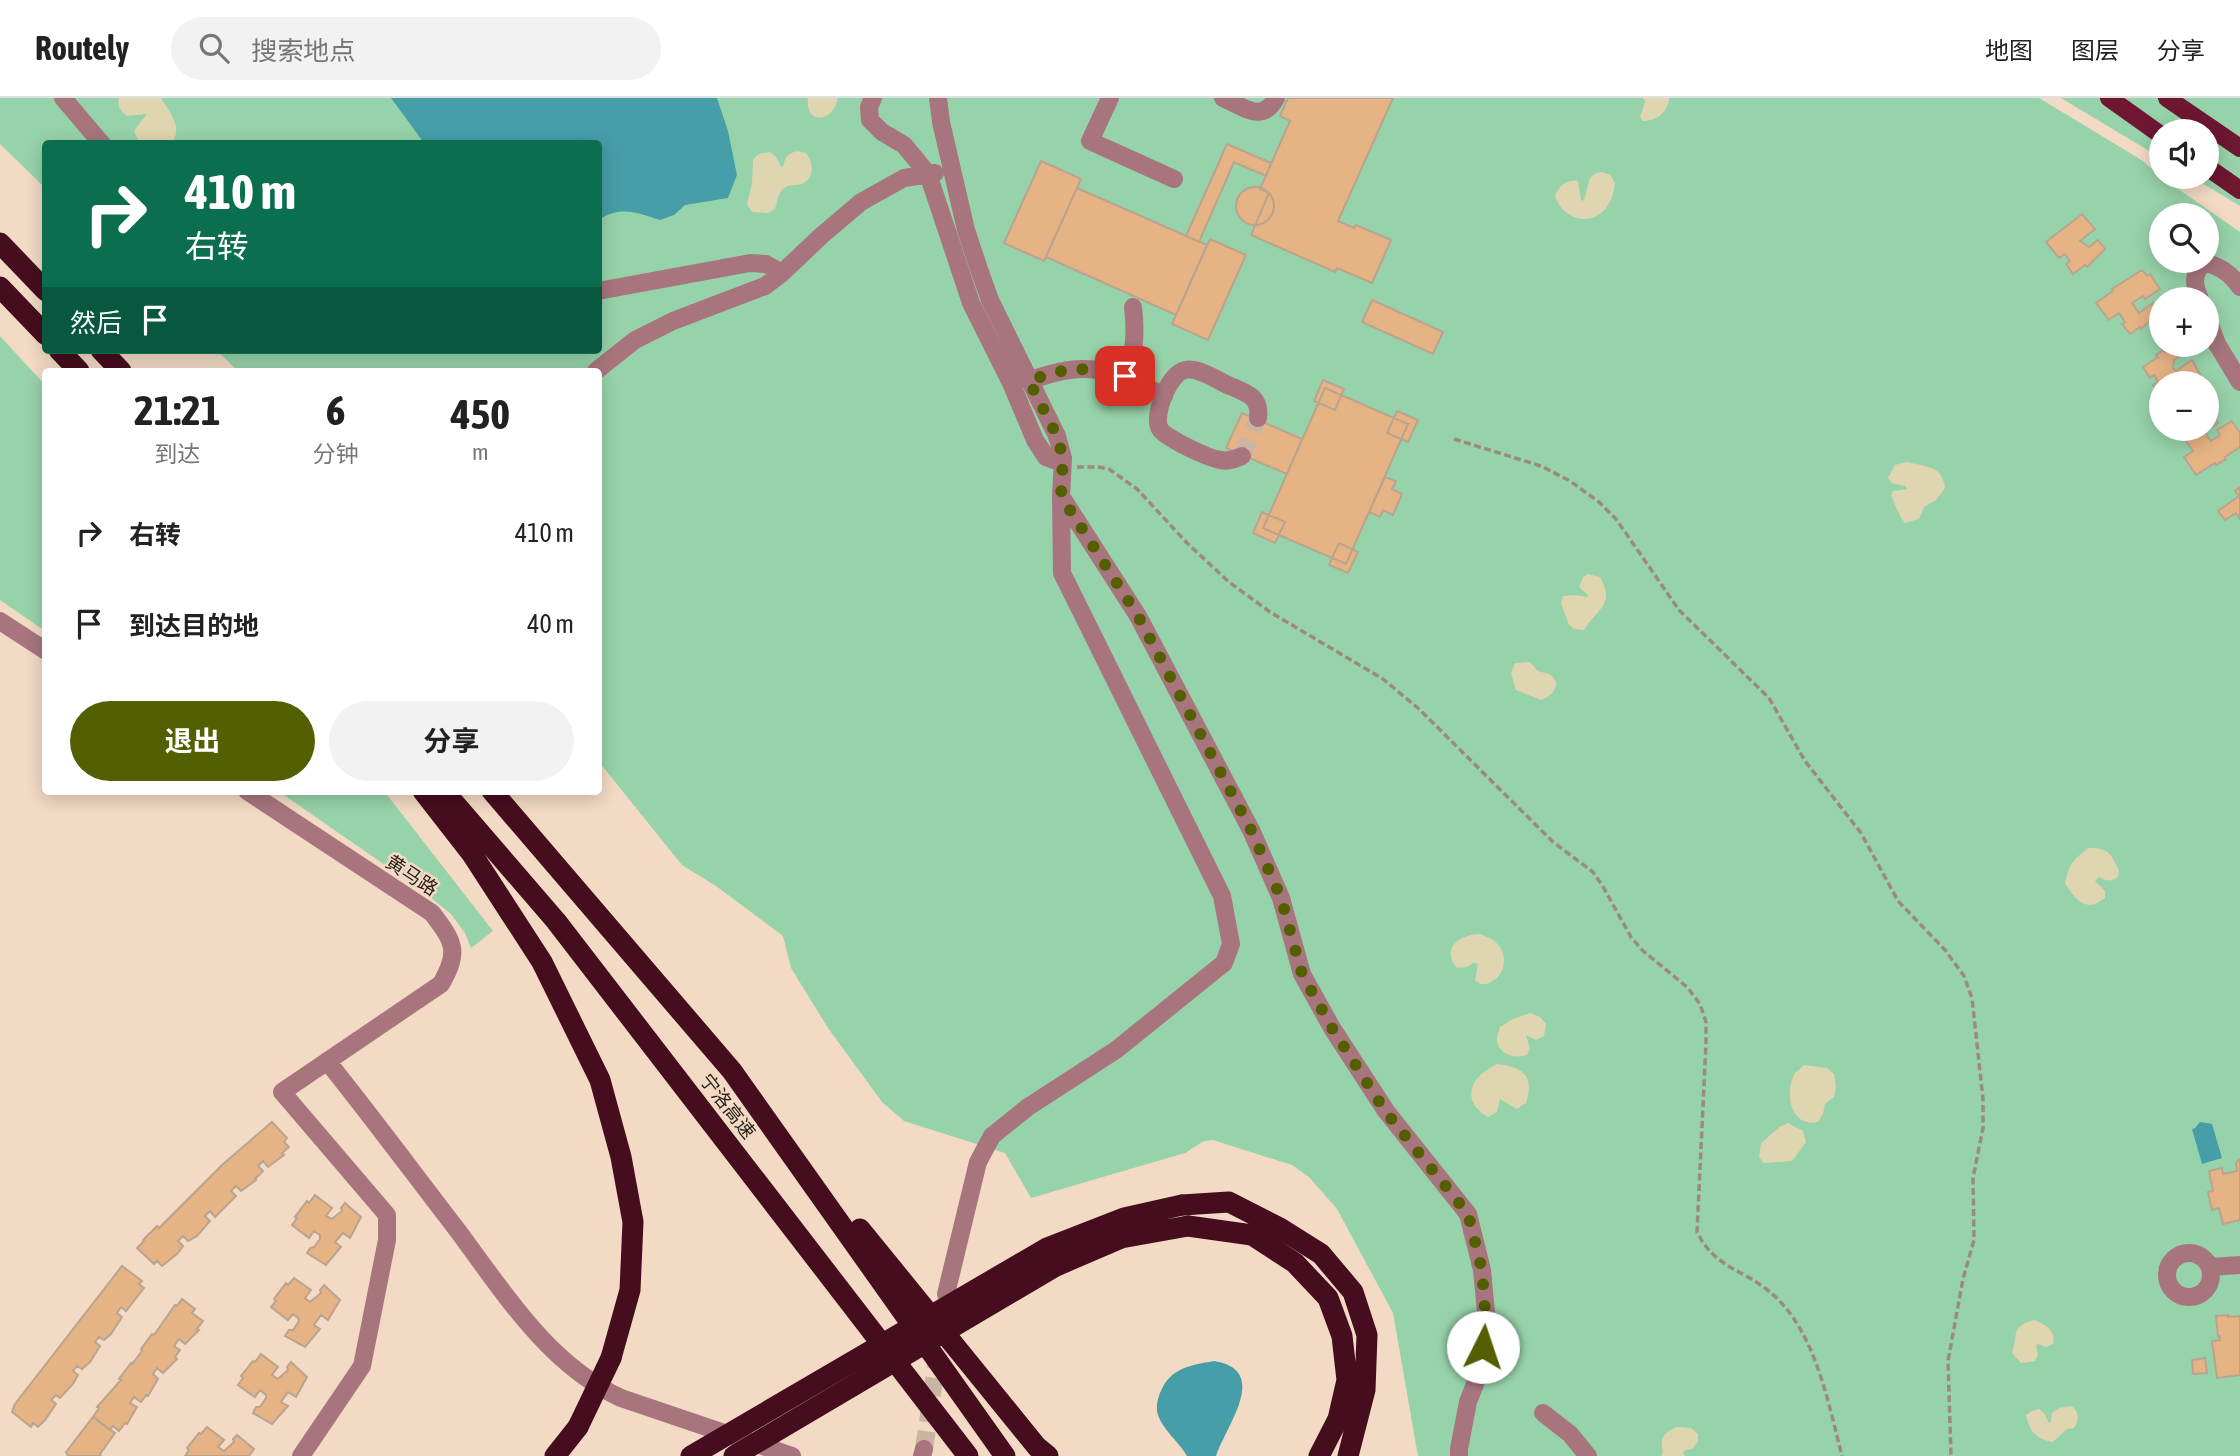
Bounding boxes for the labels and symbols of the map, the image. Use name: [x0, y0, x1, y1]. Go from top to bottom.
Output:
pin: [1095, 346, 1155, 406]
street label: 黄马路: [382, 850, 442, 900]
street label: 宁洛高速: [696, 1069, 760, 1143]
position arrow: [1446, 1310, 1520, 1384]

